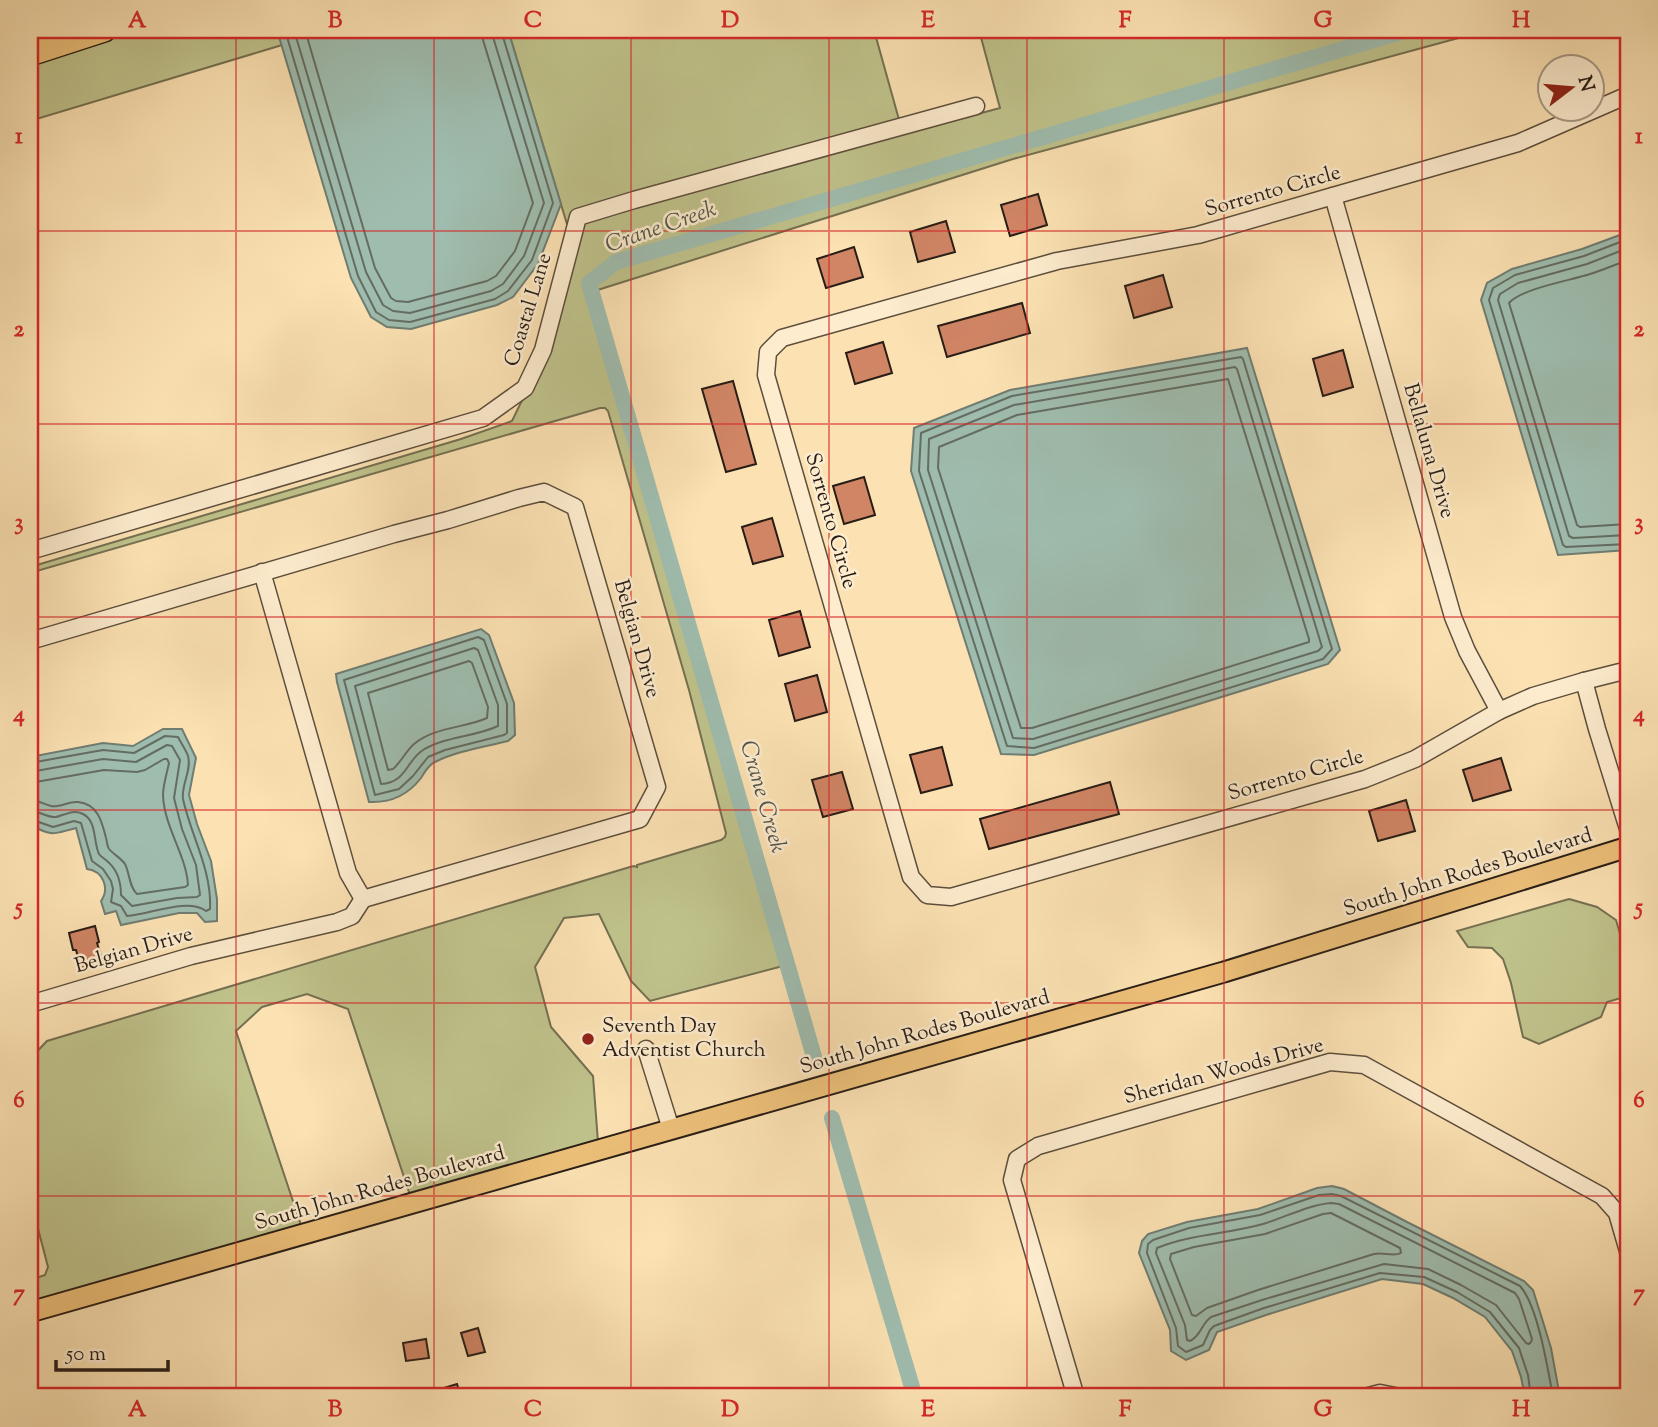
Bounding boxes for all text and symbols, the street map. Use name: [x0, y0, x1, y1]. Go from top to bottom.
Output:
text: A: [128, 5, 147, 38]
text: B: [328, 5, 343, 38]
text: C: [524, 5, 542, 38]
text: D: [721, 5, 739, 38]
text: E: [921, 5, 935, 38]
text: F: [1119, 5, 1132, 38]
text: G: [1314, 5, 1333, 38]
text: H: [1512, 5, 1531, 38]
north arrow: [1536, 52, 1606, 122]
text: N: [1570, 73, 1600, 95]
text: 1: [15, 121, 23, 154]
text: 1: [1635, 121, 1643, 154]
street label: Sorrento Circle: [1202, 158, 1344, 226]
water label: Crane Creek: [601, 194, 721, 262]
street label: Coastal Lane: [498, 250, 560, 370]
text: 2: [14, 314, 25, 347]
text: 2: [1634, 314, 1645, 347]
street label: Bellaluna Drive: [1394, 380, 1462, 522]
street label: Sorrento Circle: [796, 450, 864, 592]
text: 3: [14, 507, 24, 540]
text: 3: [1634, 507, 1644, 540]
street label: Belgian Drive: [605, 576, 667, 702]
text: 4: [12, 699, 25, 732]
text: 4: [1632, 699, 1645, 732]
water label: Crane Creek: [730, 737, 794, 857]
street label: Sorrento Circle: [1225, 742, 1367, 810]
street label: South John Rodes Boulevard: [1340, 821, 1596, 925]
text: 5: [13, 892, 23, 925]
text: 5: [1633, 892, 1643, 925]
street label: Belgian Drive: [71, 920, 197, 982]
street label: South John Rodes Boulevard: [796, 983, 1054, 1083]
place label: Seventh Day Adventist Church: [602, 1012, 766, 1066]
marker: Seventh Day Adventist Church: [580, 1031, 596, 1047]
street label: Sheridan Woods Drive: [1121, 1031, 1327, 1113]
text: 6: [13, 1085, 25, 1118]
text: 6: [1633, 1085, 1645, 1118]
street label: South John Rodes Boulevard: [251, 1139, 509, 1239]
text: 7: [13, 1278, 25, 1311]
text: 7: [1633, 1278, 1645, 1311]
scale bar: [56, 1329, 168, 1373]
text: 50 m: [65, 1340, 106, 1370]
text: A: [128, 1394, 147, 1427]
text: B: [328, 1394, 343, 1427]
text: C: [524, 1394, 542, 1427]
text: D: [721, 1394, 739, 1427]
text: E: [921, 1394, 935, 1427]
text: F: [1119, 1394, 1132, 1427]
text: G: [1314, 1394, 1333, 1427]
text: H: [1512, 1394, 1531, 1427]

